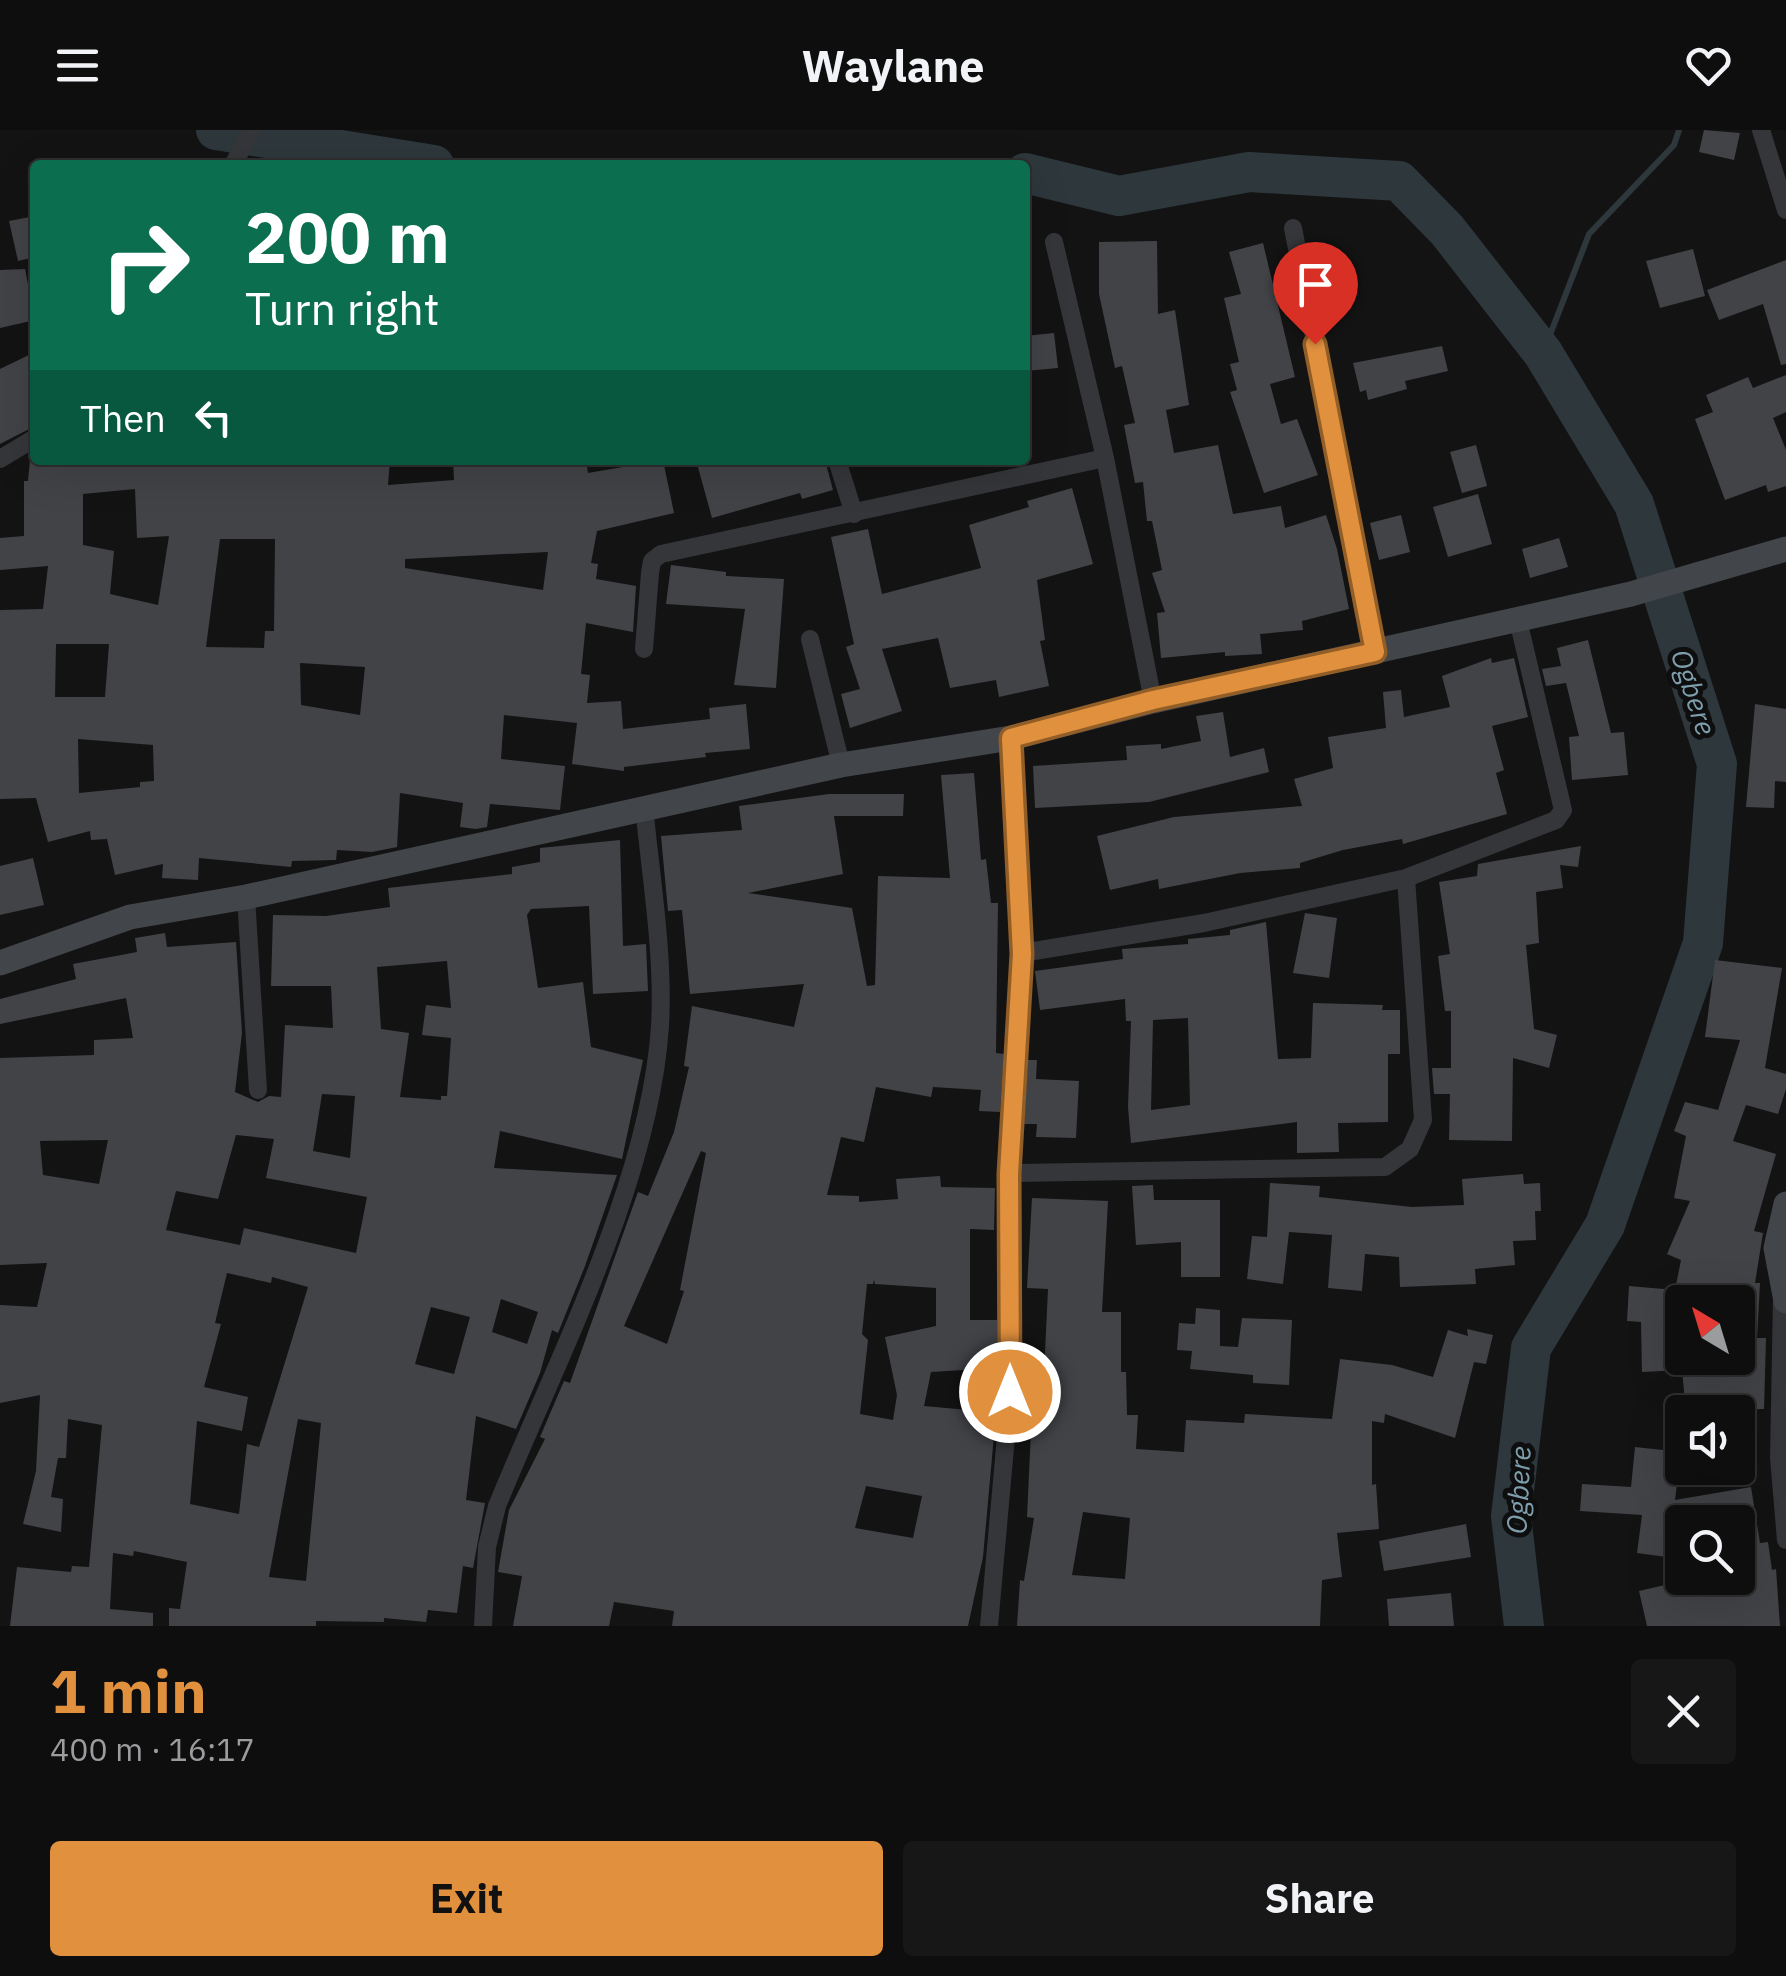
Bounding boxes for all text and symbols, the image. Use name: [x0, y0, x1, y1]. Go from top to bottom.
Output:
text: Waylane: [801, 36, 985, 94]
icon: menu: [50, 38, 105, 93]
icon: heart: [1681, 38, 1736, 93]
text: 200 m: [245, 191, 450, 282]
icon: right: [80, 200, 210, 330]
pin: [1273, 242, 1358, 345]
icon: arrive: [1288, 257, 1343, 312]
text: Turn right: [245, 279, 440, 337]
icon: left: [186, 390, 241, 445]
text: Then: [80, 393, 166, 442]
water label: Ogbere: [1663, 644, 1725, 740]
north arrow: [1665, 1285, 1755, 1375]
map controls: [1665, 1285, 1755, 1595]
position arrow: [958, 1340, 1062, 1444]
button: sound: [1665, 1395, 1755, 1485]
water label: Ogbere: [1497, 1445, 1539, 1535]
button: search: [1665, 1505, 1755, 1595]
text: 1 min: [50, 1651, 207, 1730]
button: close: [1631, 1659, 1736, 1764]
text: 400 m · 16:17: [50, 1728, 255, 1770]
button: Exit: [50, 1841, 883, 1956]
button: Share: [903, 1841, 1736, 1956]

